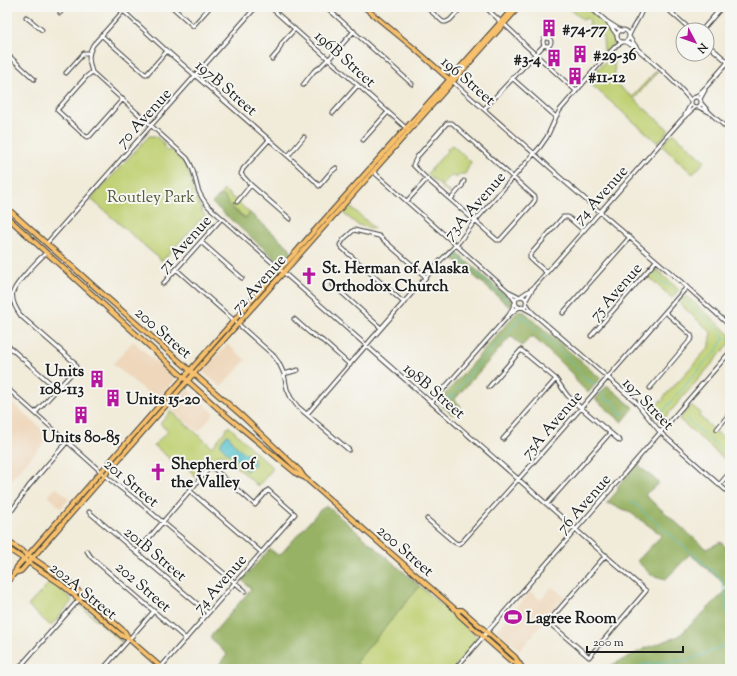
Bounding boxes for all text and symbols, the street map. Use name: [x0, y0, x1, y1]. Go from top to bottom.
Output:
building icon: #74-77: [539, 18, 559, 38]
place label: #74-77: [562, 19, 608, 42]
north arrow: [675, 22, 715, 62]
street label: 196B Street: [308, 26, 381, 94]
text: N: [693, 39, 711, 57]
building icon: #29-36: [570, 44, 590, 64]
place label: #29-36: [593, 45, 637, 68]
building icon: #3-4: [544, 48, 564, 68]
place label: #3-4: [513, 49, 541, 72]
street label: 196 Street: [435, 52, 500, 112]
street label: 197B Street: [189, 55, 262, 123]
building icon: #11-12: [565, 66, 585, 86]
place label: #11-12: [588, 67, 626, 90]
street label: 70 Avenue: [112, 84, 178, 154]
street label: 74 Avenue: [569, 161, 634, 230]
street label: 73A Avenue: [440, 167, 512, 246]
park label: Routley Park: [107, 187, 195, 210]
street label: 71 Avenue: [154, 211, 218, 278]
street label: 72 Avenue: [227, 250, 293, 319]
place label: St. Herman of Alaska Orthodox Church: [322, 258, 470, 299]
street label: 75 Avenue: [585, 259, 649, 327]
church icon: St. Herman of Alaska Orthodox Church: [299, 266, 319, 286]
street label: 200 Street: [129, 303, 196, 366]
street label: 198B Street: [397, 358, 470, 426]
place label: Units 108-113: [40, 361, 85, 402]
building icon: Units 108-113: [87, 369, 107, 389]
street label: 197 Street: [616, 373, 679, 437]
street label: 75A Avenue: [517, 387, 589, 465]
building icon: Units 15-20: [103, 388, 123, 408]
place label: Units 15-20: [126, 389, 201, 412]
building icon: Units 80-85: [71, 405, 91, 425]
place label: Units 80-85: [42, 427, 120, 450]
street label: 201 Street: [98, 454, 163, 514]
place label: Shepherd of the Valley: [171, 454, 257, 495]
church icon: Shepherd of the Valley: [148, 462, 168, 482]
street label: 76 Avenue: [552, 470, 617, 540]
street label: 200 Street: [371, 521, 438, 584]
street label: 201B Street: [118, 522, 191, 588]
street label: 74 Avenue: [189, 550, 253, 619]
street label: 202 Street: [109, 557, 176, 619]
street label: 202A Street: [44, 558, 122, 627]
sports icon: Lagree Room: [503, 607, 523, 627]
place label: Lagree Room: [526, 608, 617, 631]
scale bar: [587, 628, 683, 654]
text: 200 m: [593, 634, 624, 652]

